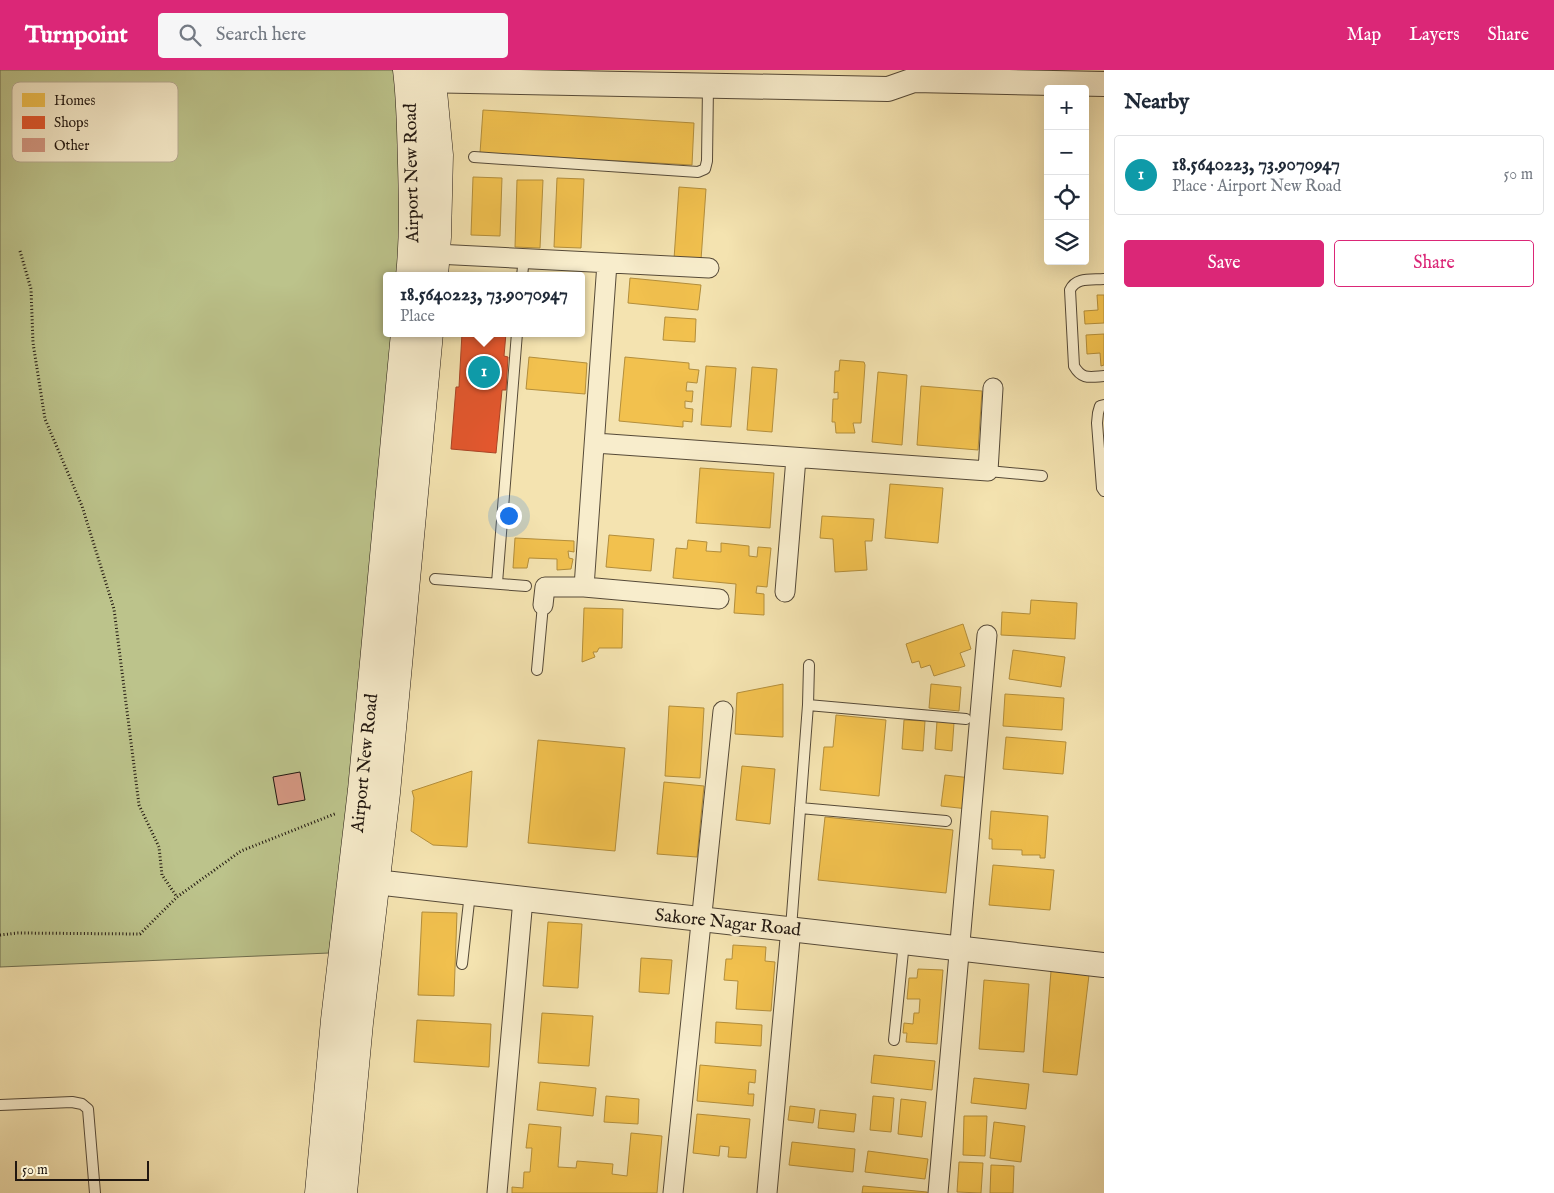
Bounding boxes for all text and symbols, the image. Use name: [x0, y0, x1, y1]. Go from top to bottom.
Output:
search box: [158, 13, 508, 58]
text: Turnpoint: [25, 20, 128, 51]
icon: search: [176, 21, 204, 49]
text: Search here: [216, 23, 306, 47]
text: Map: [1347, 24, 1381, 47]
text: Layers: [1409, 24, 1460, 47]
text: Share: [1488, 24, 1529, 47]
legend: [12, 82, 178, 162]
map controls: [1044, 85, 1089, 265]
button: +: [1044, 85, 1089, 130]
text: Nearby: [1124, 89, 1189, 116]
text: Homes: [54, 92, 96, 110]
street label: Airport New Road: [400, 103, 425, 244]
text: Shops: [54, 114, 89, 132]
button: −: [1044, 130, 1089, 175]
text: Other: [54, 137, 89, 155]
text: 18.5640223, 73.9070947: [1172, 153, 1340, 177]
text: 1: [1138, 165, 1144, 185]
text: 50 m: [1504, 165, 1533, 185]
button: locate: [1044, 175, 1089, 220]
text: Place · Airport New Road: [1172, 177, 1341, 197]
button: layers: [1044, 220, 1089, 265]
button: Save: [1124, 240, 1324, 287]
button: Share: [1334, 240, 1534, 287]
popup: [383, 272, 585, 337]
text: 18.5640223, 73.9070947: [400, 283, 568, 307]
text: Place: [400, 307, 435, 327]
pin: 1: [468, 353, 500, 391]
your location: [496, 503, 522, 529]
street label: Airport New Road: [347, 692, 384, 835]
street label: Sakore Nagar Road: [654, 904, 802, 943]
scale bar: [15, 1158, 149, 1181]
text: 50 m: [22, 1161, 48, 1179]

